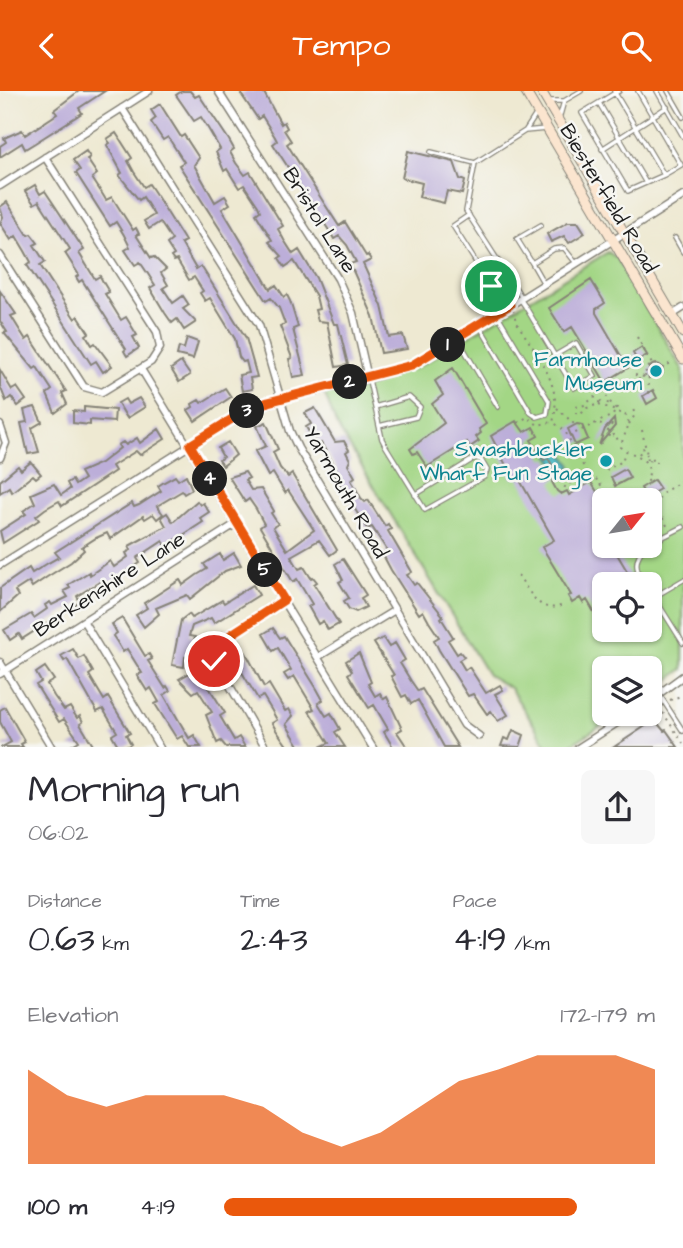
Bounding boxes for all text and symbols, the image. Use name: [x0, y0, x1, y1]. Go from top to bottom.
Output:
text: Tempo: [293, 23, 390, 68]
icon: back: [28, 27, 66, 65]
icon: search: [617, 27, 655, 65]
street label: Biesterfield Road: [553, 118, 665, 278]
street label: Bristol Lane: [276, 162, 363, 279]
pin: [461, 256, 521, 316]
icon: arrive: [472, 267, 510, 305]
pin: 1: [430, 327, 466, 363]
text: 1: [446, 331, 449, 358]
place label: Farmhouse Museum: [534, 345, 643, 398]
marker: Farmhouse Museum: [648, 363, 664, 379]
pin: 2: [332, 365, 368, 399]
text: 2: [344, 368, 355, 395]
pin: 3: [230, 393, 264, 429]
text: 3: [242, 397, 251, 424]
street label: Yarmouth Road: [296, 421, 395, 564]
place label: Swashbuckler Wharf Fun Stage: [420, 435, 592, 490]
marker: Swashbuckler Wharf Fun Stage: [598, 453, 614, 469]
pin: 4: [192, 461, 228, 497]
text: 4: [203, 465, 216, 492]
north arrow: [592, 488, 662, 558]
map controls: [592, 488, 662, 726]
street label: Berkenshire Lane: [28, 525, 191, 644]
pin: 5: [247, 553, 282, 587]
text: 5: [258, 556, 271, 583]
button: locate: [592, 572, 662, 642]
pin: [184, 631, 244, 691]
icon: check: [195, 642, 233, 680]
button: layers: [592, 656, 662, 726]
text: Morning run: [28, 765, 240, 817]
button: share: [581, 770, 655, 844]
text: 06:02: [28, 817, 88, 849]
text: Distance: [28, 888, 102, 915]
text: Time: [240, 888, 280, 915]
text: Pace: [453, 888, 497, 915]
text: 0.63: [28, 915, 95, 964]
text: 2:43: [240, 915, 308, 964]
text: 4:19: [453, 915, 507, 964]
text: km: [95, 931, 129, 958]
text: /km: [507, 931, 549, 958]
text: Elevation: [28, 999, 119, 1031]
text: 172–179 m: [560, 999, 655, 1031]
text: 100 m: [28, 1191, 87, 1223]
text: 4:19: [140, 1191, 176, 1223]

